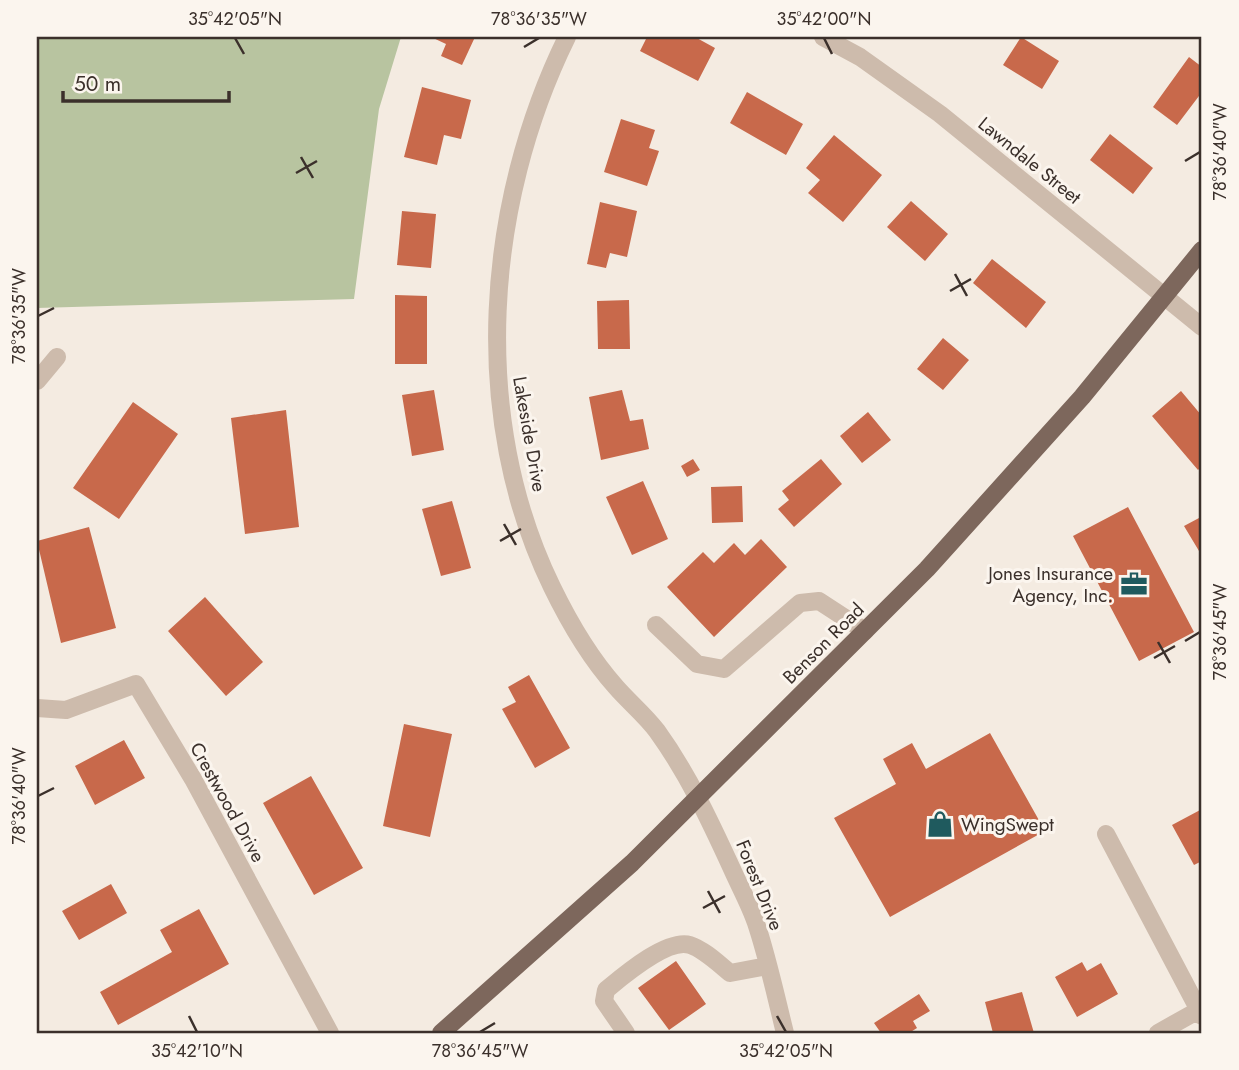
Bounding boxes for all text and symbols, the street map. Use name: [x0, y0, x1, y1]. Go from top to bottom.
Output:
text: 35°42'05"N: [188, 6, 282, 32]
text: 78°36'35"W: [491, 6, 587, 32]
text: 35°42'00"N: [777, 6, 871, 32]
scale bar: [63, 60, 229, 104]
text: 50 m: [74, 69, 121, 99]
text: 78°36'40"W: [1207, 103, 1233, 201]
street label: Lawndale Street: [972, 110, 1087, 211]
text: 78°36'35"W: [6, 268, 32, 364]
street label: Lakeside Drive: [506, 374, 553, 494]
place label: Jones Insurance Agency, Inc.: [985, 560, 1113, 609]
office icon: Jones Insurance Agency, Inc.: [1119, 569, 1149, 599]
text: 78°36'45"W: [1207, 584, 1233, 680]
street label: Benson Road: [777, 597, 870, 690]
street label: Crestwood Drive: [183, 737, 272, 867]
text: 78°36'40"W: [6, 747, 32, 845]
shop icon: WingSwept: [925, 809, 955, 839]
place label: WingSwept: [961, 811, 1054, 838]
street label: Forest Drive: [729, 836, 790, 935]
text: 35°42'10"N: [151, 1038, 243, 1064]
text: 78°36'45"W: [432, 1038, 528, 1064]
text: 35°42'05"N: [739, 1038, 833, 1064]

